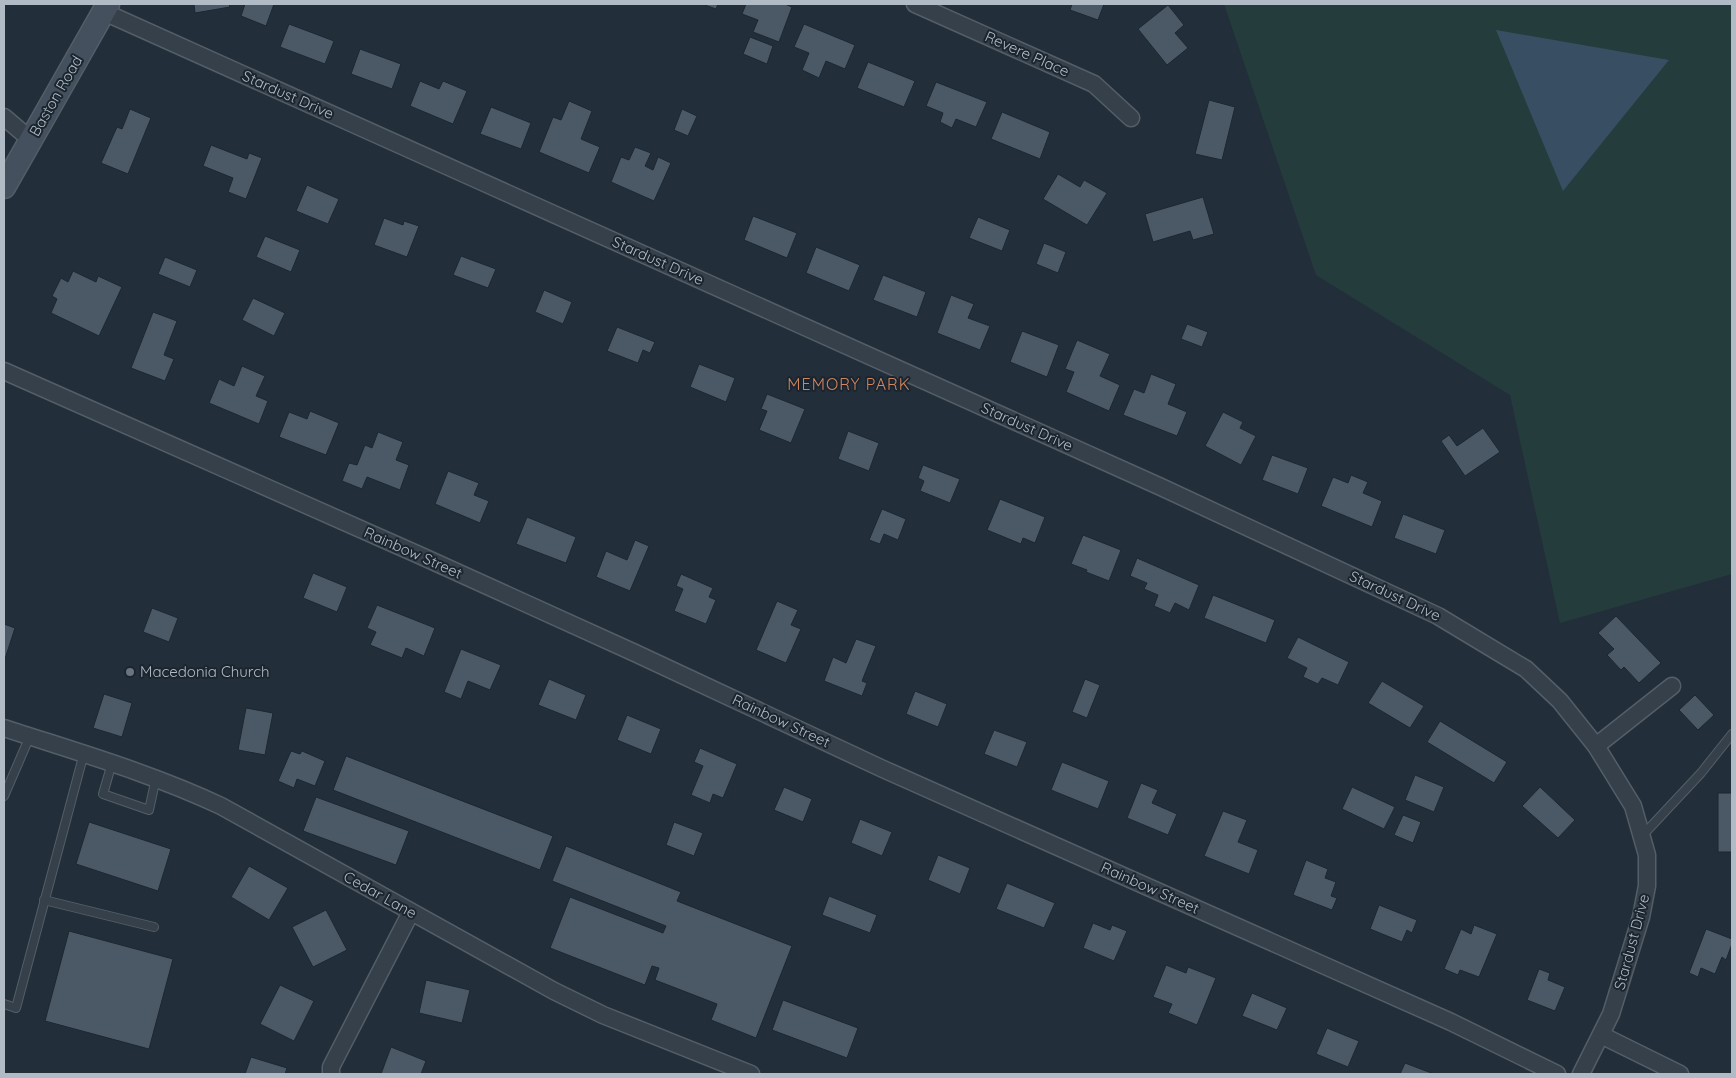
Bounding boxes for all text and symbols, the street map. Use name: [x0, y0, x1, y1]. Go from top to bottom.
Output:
street label: Revere Place: [982, 26, 1072, 81]
street label: Baston Road: [25, 52, 86, 139]
street label: Stardust Drive: [239, 66, 337, 123]
street label: Stardust Drive: [609, 232, 707, 289]
district label: MEMORY PARK: [787, 374, 911, 394]
street label: Stardust Drive: [978, 398, 1076, 455]
street label: Rainbow Street: [361, 522, 465, 583]
street label: Stardust Drive: [1347, 566, 1444, 625]
place label: Macedonia Church: [140, 662, 270, 681]
marker: Macedonia Church: [124, 666, 136, 678]
street label: Rainbow Street: [729, 690, 833, 751]
street label: Rainbow Street: [1098, 857, 1202, 918]
street label: Cedar Lane: [340, 867, 420, 922]
street label: Stardust Drive: [1610, 892, 1653, 992]

